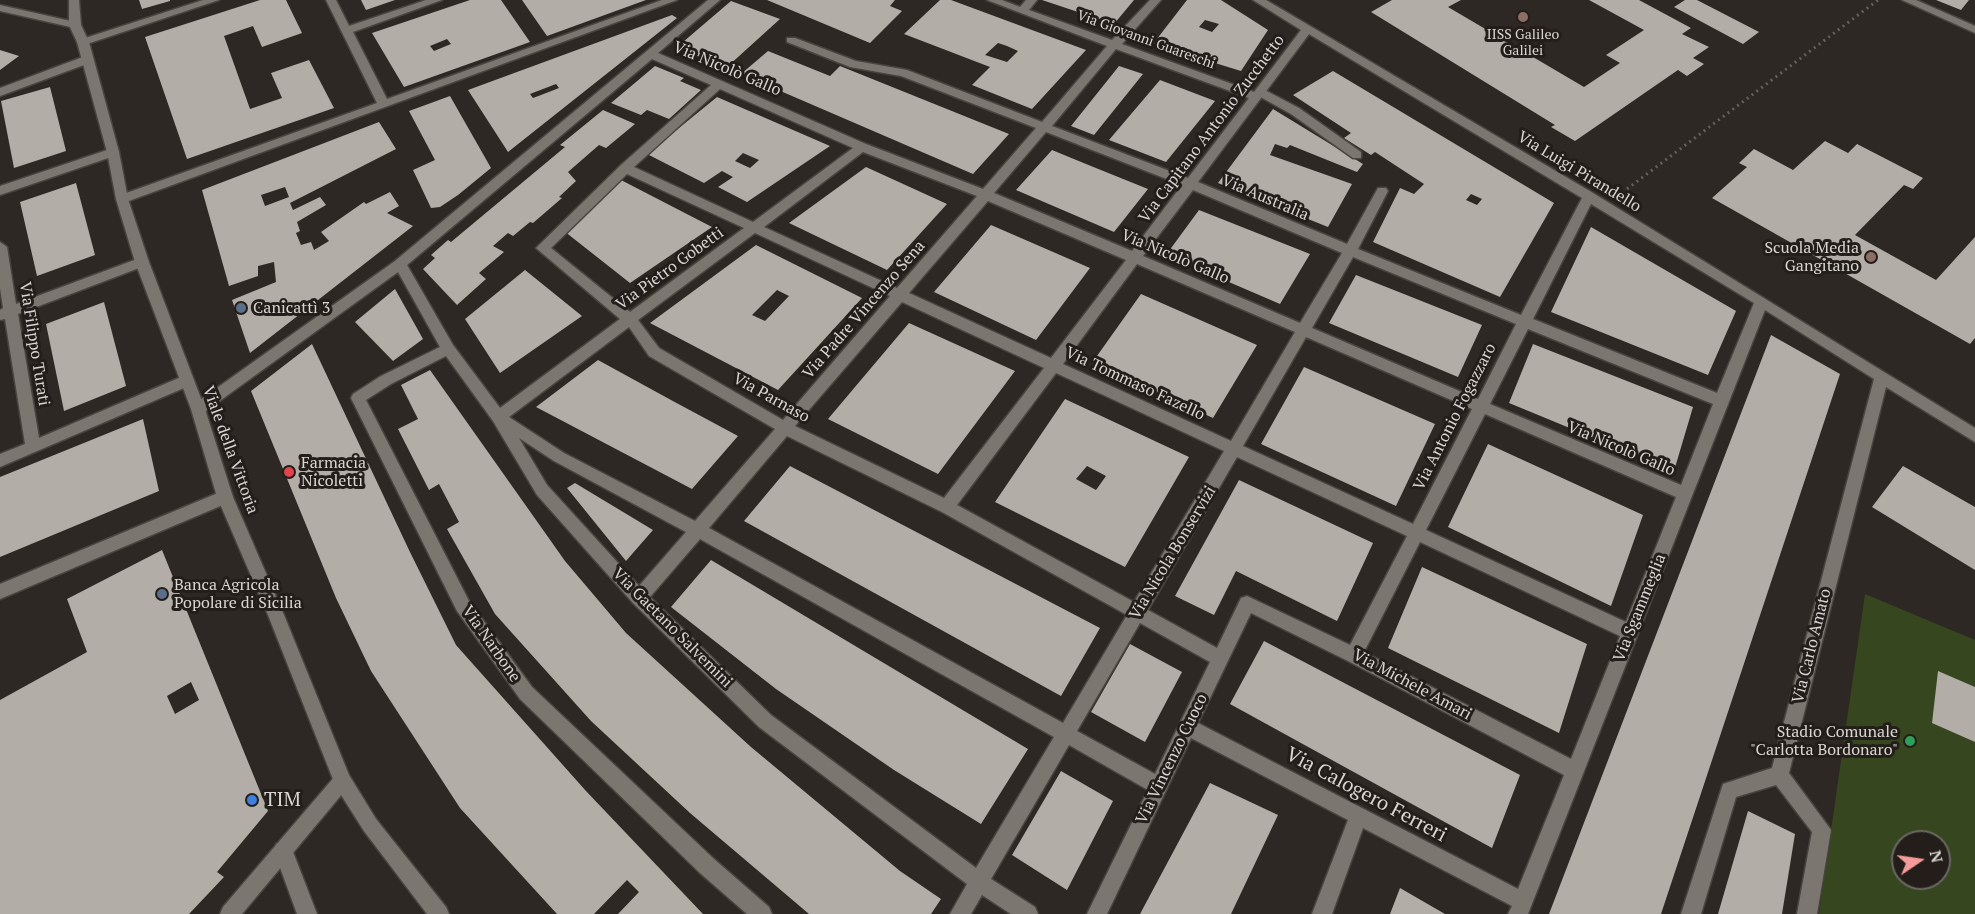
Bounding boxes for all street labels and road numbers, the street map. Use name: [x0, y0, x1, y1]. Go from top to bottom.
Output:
street label: Via Giovanni Guareschi: [1074, 7, 1218, 73]
street label: Via Capitano Antonio Zucchetto: [1135, 31, 1289, 227]
street label: Via Nicolò Gallo: [670, 38, 784, 100]
street label: Via Luigi Pirandello: [1514, 127, 1644, 217]
street label: Via Australia: [1219, 171, 1311, 225]
street label: Via Pietro Gobetti: [612, 224, 728, 314]
street label: Via Nicolò Gallo: [1118, 226, 1232, 288]
street label: Via Padre Vincenzo Sena: [799, 237, 929, 383]
street label: Via Filippo Turati: [15, 281, 53, 407]
street label: Via Antonio Fogazzaro: [1410, 340, 1500, 494]
street label: Via Tommaso Fazello: [1062, 343, 1208, 425]
street label: Via Parnaso: [729, 369, 813, 427]
street label: Viale della Vittoria: [198, 383, 262, 517]
street label: Via Nicolò Gallo: [1564, 418, 1678, 480]
street label: Via Nicola Bonservizi: [1126, 483, 1220, 623]
street label: Via Sgammeglia: [1610, 551, 1670, 665]
street label: Via Gaetano Salvemini: [608, 564, 736, 692]
street label: Via Carlo Amato: [1788, 587, 1836, 705]
street label: Via Narbone: [458, 602, 524, 686]
street label: Via Michele Amari: [1349, 646, 1475, 724]
street label: Via Vincenzo Cuoco: [1132, 691, 1212, 827]
street label: Via Calogero Ferreri: [1281, 742, 1451, 848]

